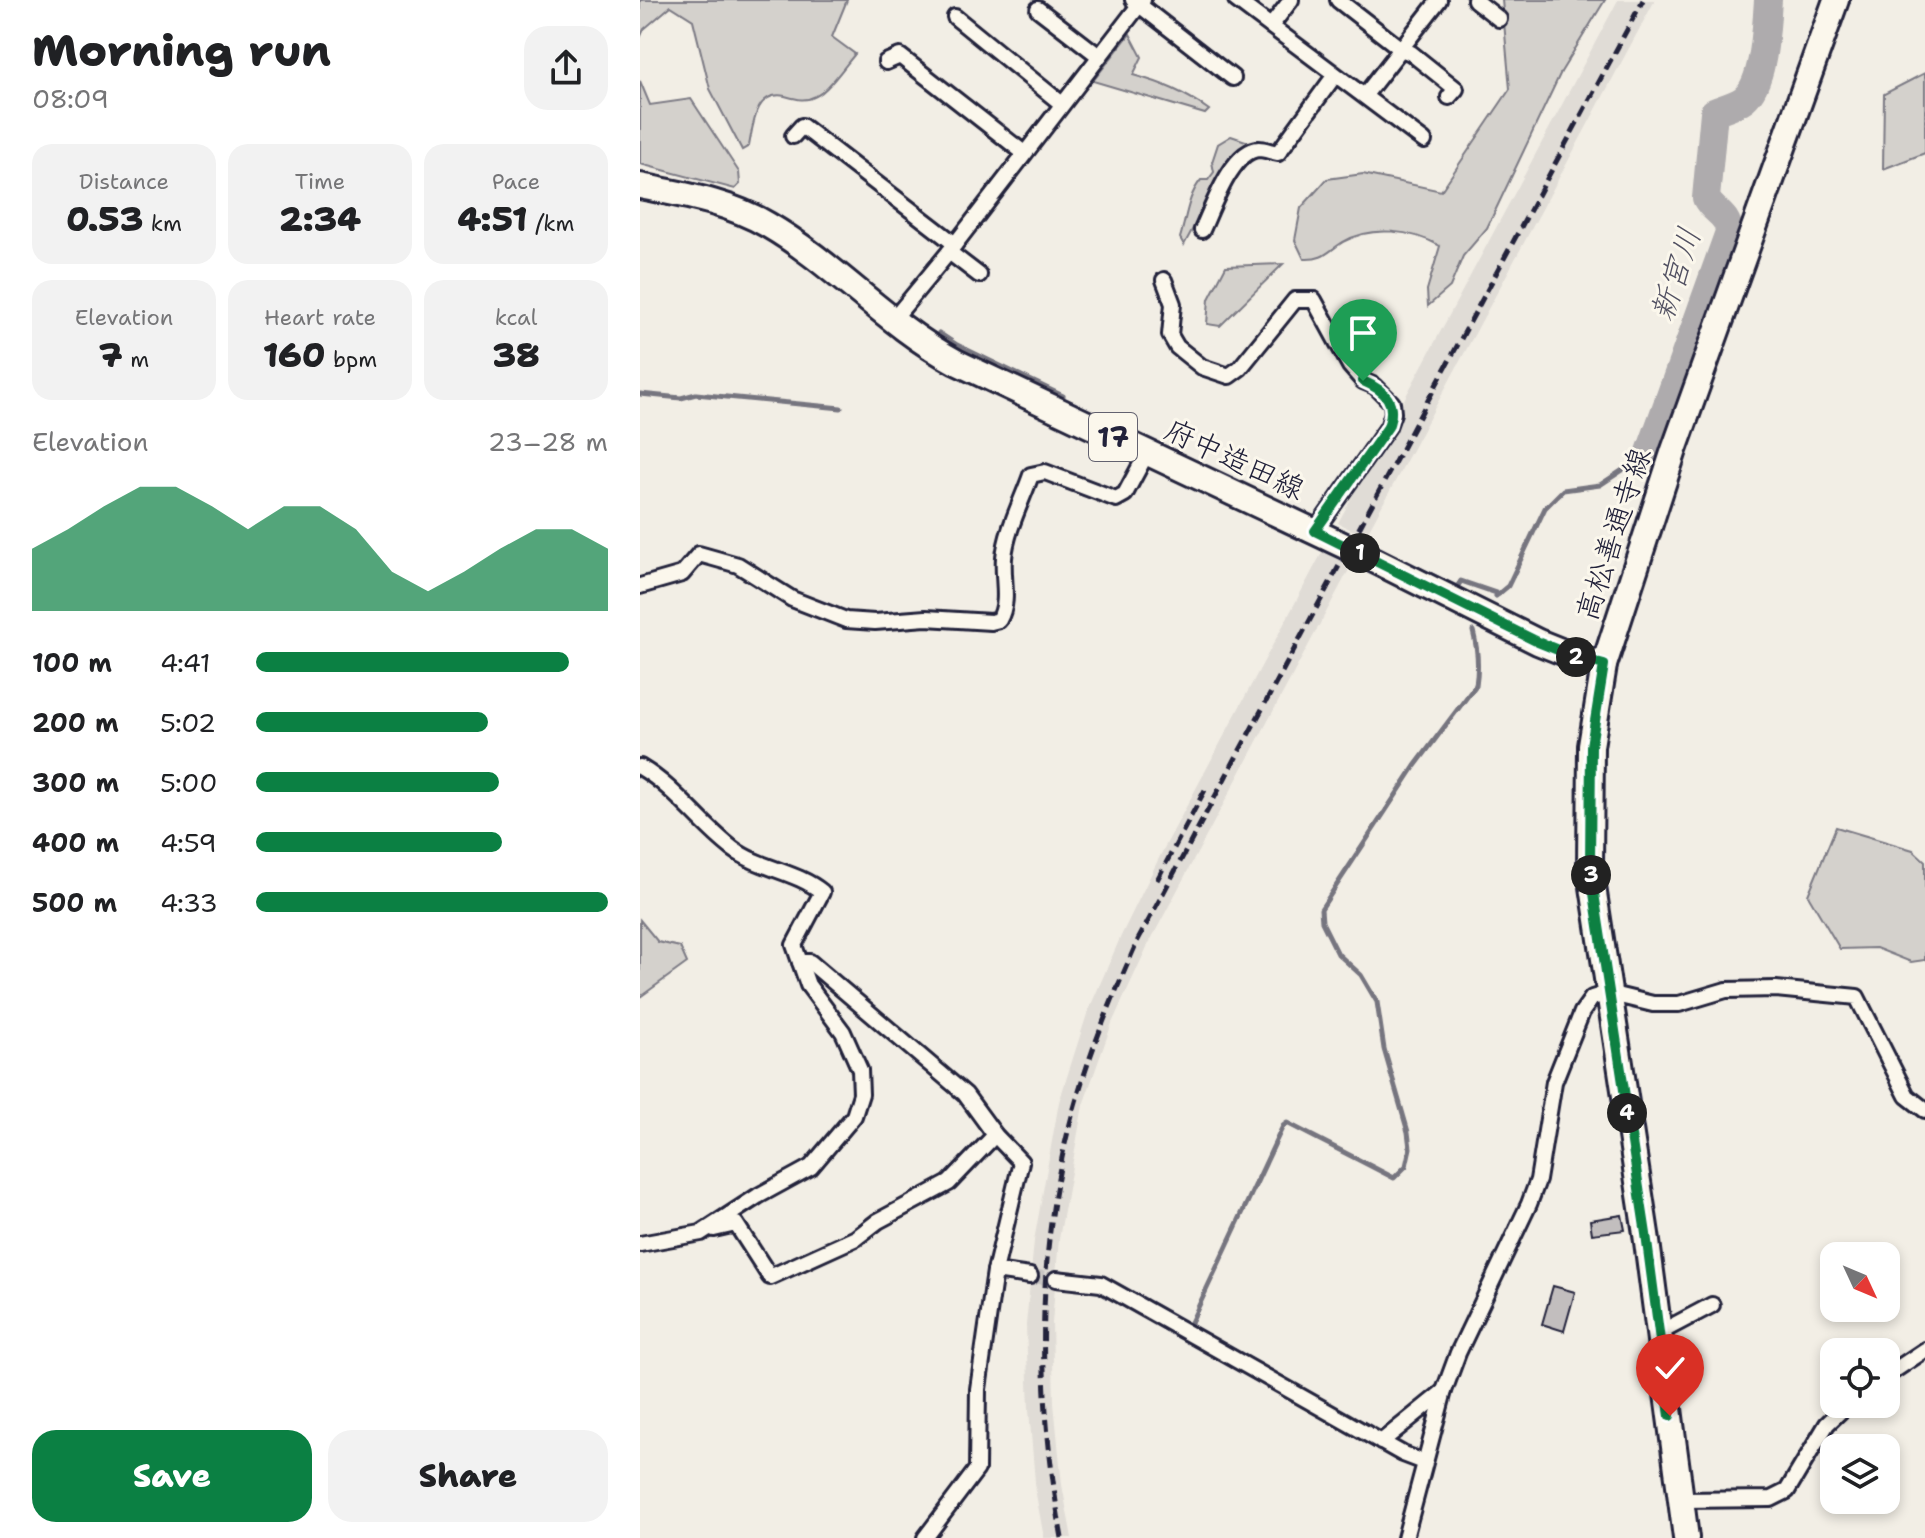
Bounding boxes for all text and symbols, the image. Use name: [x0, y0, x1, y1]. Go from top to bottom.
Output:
text: Morning run: [32, 21, 331, 80]
button: share: [524, 26, 608, 110]
text: 08:09: [32, 81, 109, 116]
text: Distance: [79, 167, 169, 196]
text: Time: [295, 167, 345, 196]
text: Pace: [492, 167, 540, 196]
text: 0.53: [66, 196, 143, 242]
text: 2:34: [279, 196, 361, 242]
text: 4:51: [458, 196, 528, 242]
text: km: [143, 209, 182, 238]
text: /km: [528, 209, 574, 238]
water label: 新宮川: [1640, 222, 1710, 326]
pin: [1329, 299, 1397, 381]
text: Elevation: [75, 303, 173, 332]
text: Heart rate: [264, 303, 376, 332]
text: kcal: [495, 303, 537, 332]
icon: arrive: [1341, 311, 1385, 355]
text: 7: [99, 332, 123, 378]
text: 160: [263, 332, 326, 378]
text: 38: [492, 332, 540, 378]
text: m: [123, 345, 149, 374]
text: bpm: [326, 345, 377, 374]
street label: 府中造田線: [1158, 409, 1312, 509]
road number: 17: [1089, 413, 1137, 461]
text: Elevation: [32, 424, 148, 459]
text: 23–28 m: [488, 424, 608, 459]
street label: 高松善通寺線: [1566, 442, 1660, 626]
pin: 1: [1340, 533, 1380, 573]
text: 1: [1355, 538, 1365, 567]
pin: 2: [1556, 637, 1596, 677]
text: 2: [1568, 642, 1584, 671]
text: 100 m: [32, 645, 112, 680]
text: 4:41: [160, 645, 211, 680]
text: 200 m: [32, 705, 119, 740]
text: 5:02: [160, 705, 216, 740]
text: 300 m: [32, 765, 119, 800]
text: 5:00: [160, 765, 217, 800]
text: 400 m: [32, 825, 119, 860]
text: 4:59: [160, 825, 217, 860]
pin: 3: [1571, 855, 1611, 895]
text: 3: [1583, 860, 1599, 889]
text: 500 m: [32, 885, 117, 920]
text: 4:33: [160, 885, 218, 920]
pin: 4: [1607, 1093, 1647, 1133]
text: 4: [1619, 1098, 1635, 1127]
north arrow: [1820, 1242, 1900, 1322]
map controls: [1820, 1242, 1900, 1514]
pin: [1636, 1334, 1704, 1416]
button: locate: [1820, 1338, 1900, 1418]
icon: check: [1648, 1346, 1692, 1390]
button: Save: [32, 1430, 312, 1522]
button: Share: [328, 1430, 608, 1522]
button: layers: [1820, 1434, 1900, 1514]

